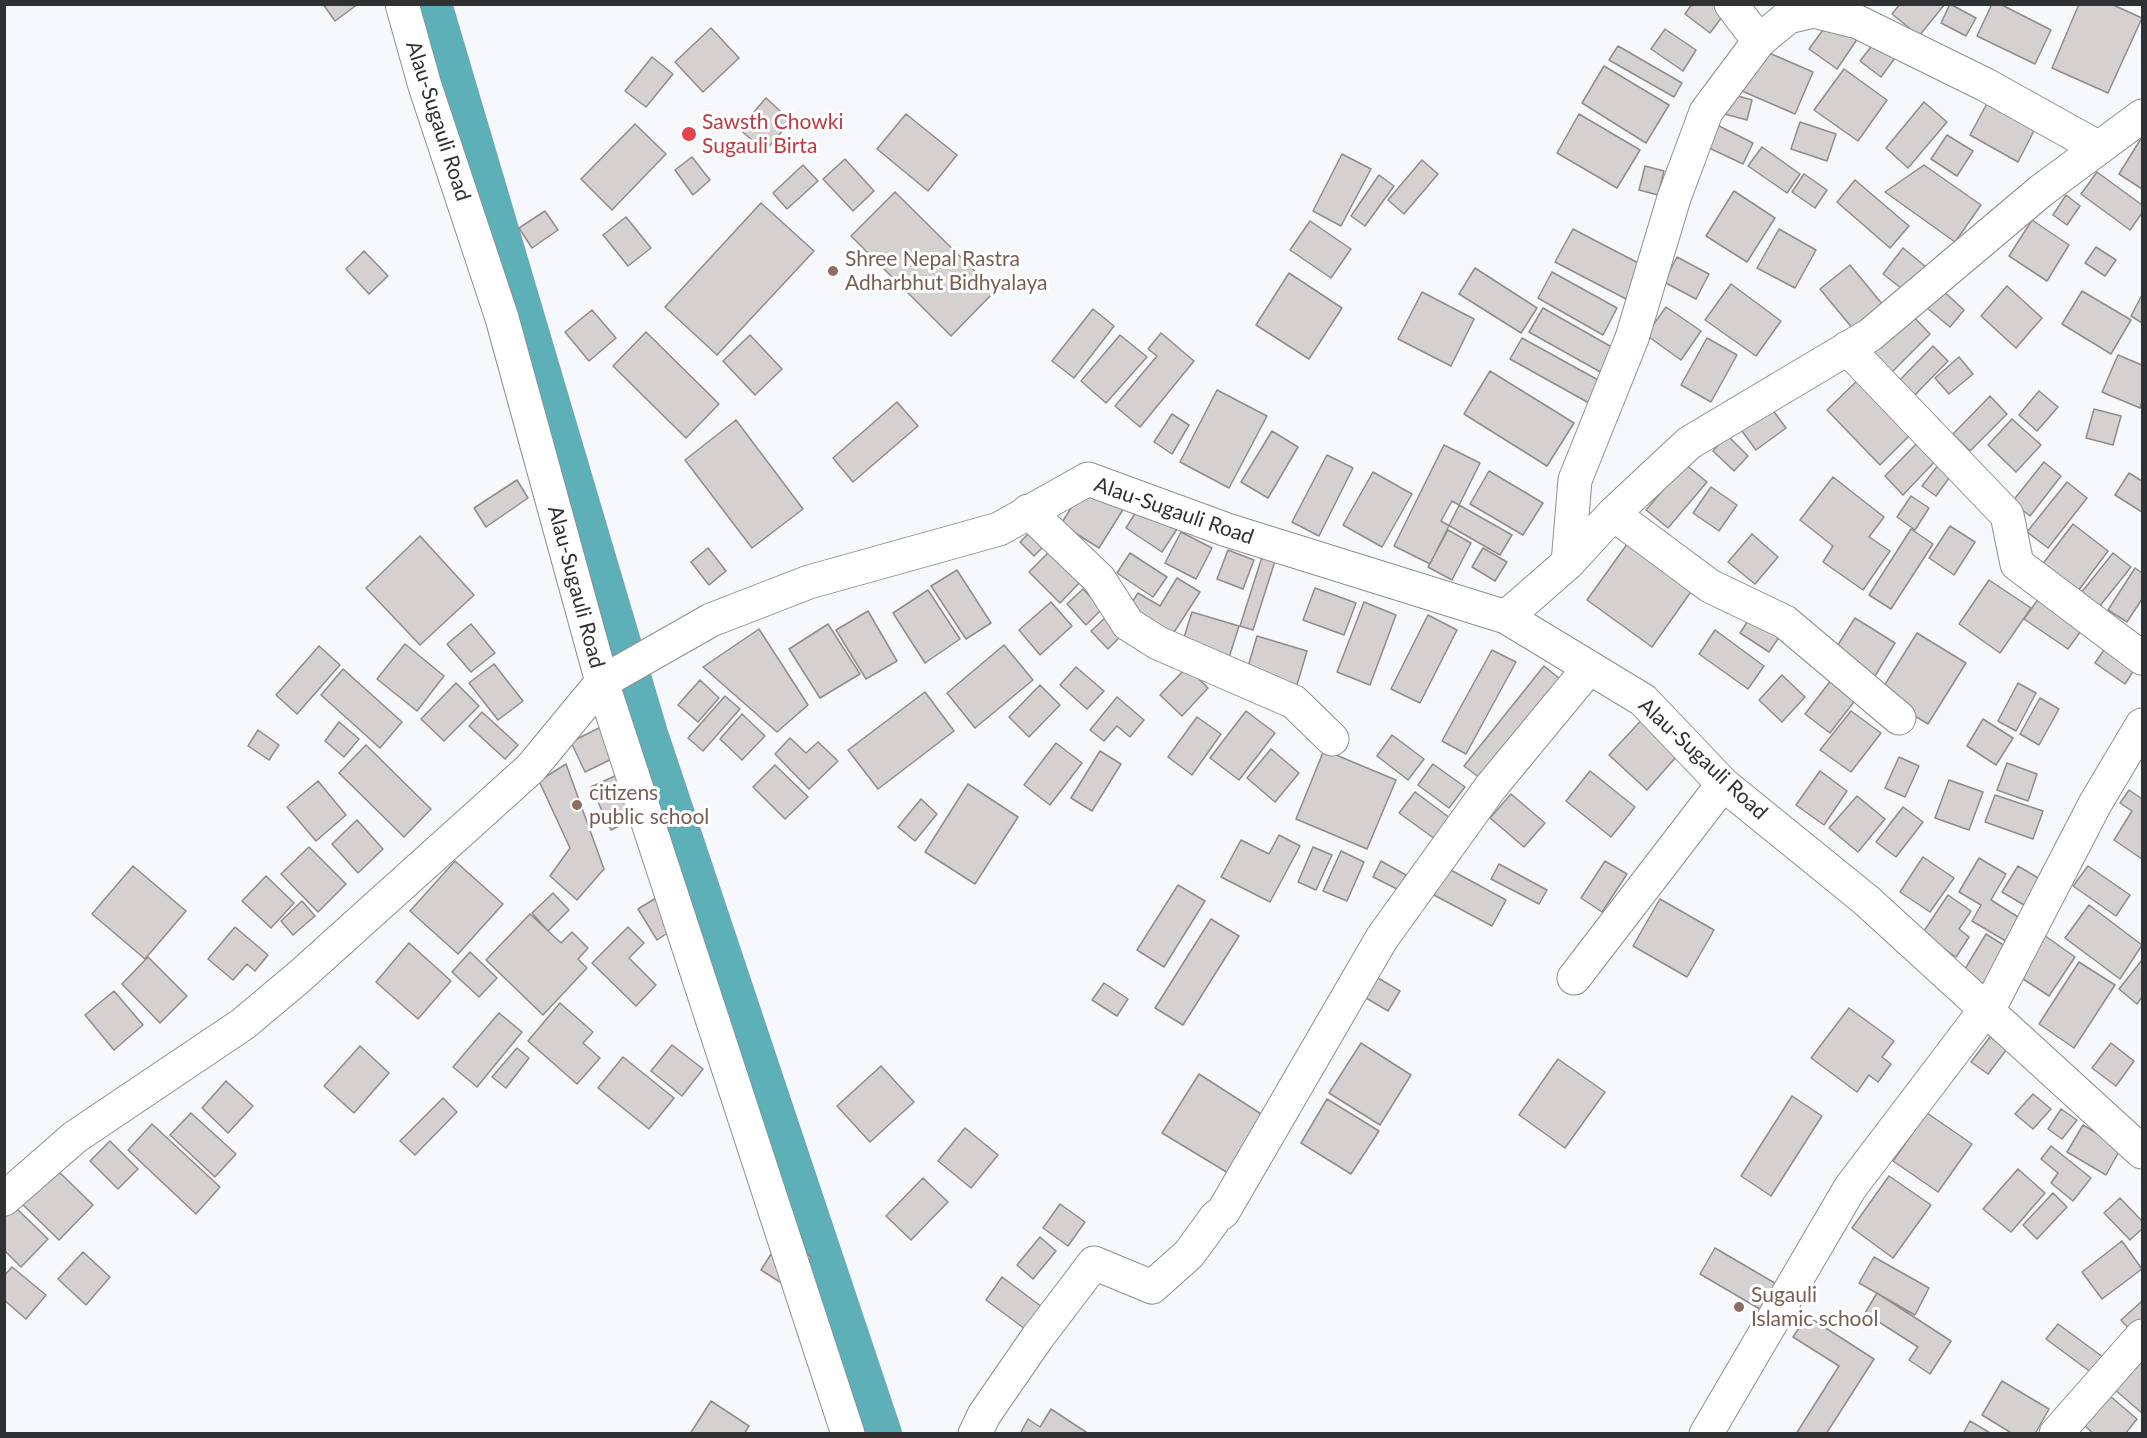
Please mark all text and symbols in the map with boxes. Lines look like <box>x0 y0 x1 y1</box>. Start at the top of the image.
street label: Alau-Sugauli Road <box>400 38 476 204</box>
place label: Sawsth Chowki Sugauli Birta <box>702 109 843 159</box>
marker: Sawsth Chowki Sugauli Birta <box>680 125 698 143</box>
place label: Shree Nepal Rastra Adharbhut Bidhyalaya <box>845 246 1047 296</box>
marker: Shree Nepal Rastra Adharbhut Bidhyalaya <box>826 264 840 278</box>
street label: Alau-Sugauli Road <box>1091 472 1257 550</box>
street label: Alau-Sugauli Road <box>542 503 610 671</box>
street label: Alau-Sugauli Road <box>1633 693 1773 825</box>
place label: citizens public school <box>589 780 709 830</box>
marker: citizens public school <box>570 798 584 812</box>
place label: Sugauli Islamic school <box>1751 1282 1878 1332</box>
marker: Sugauli Islamic school <box>1732 1300 1746 1314</box>

